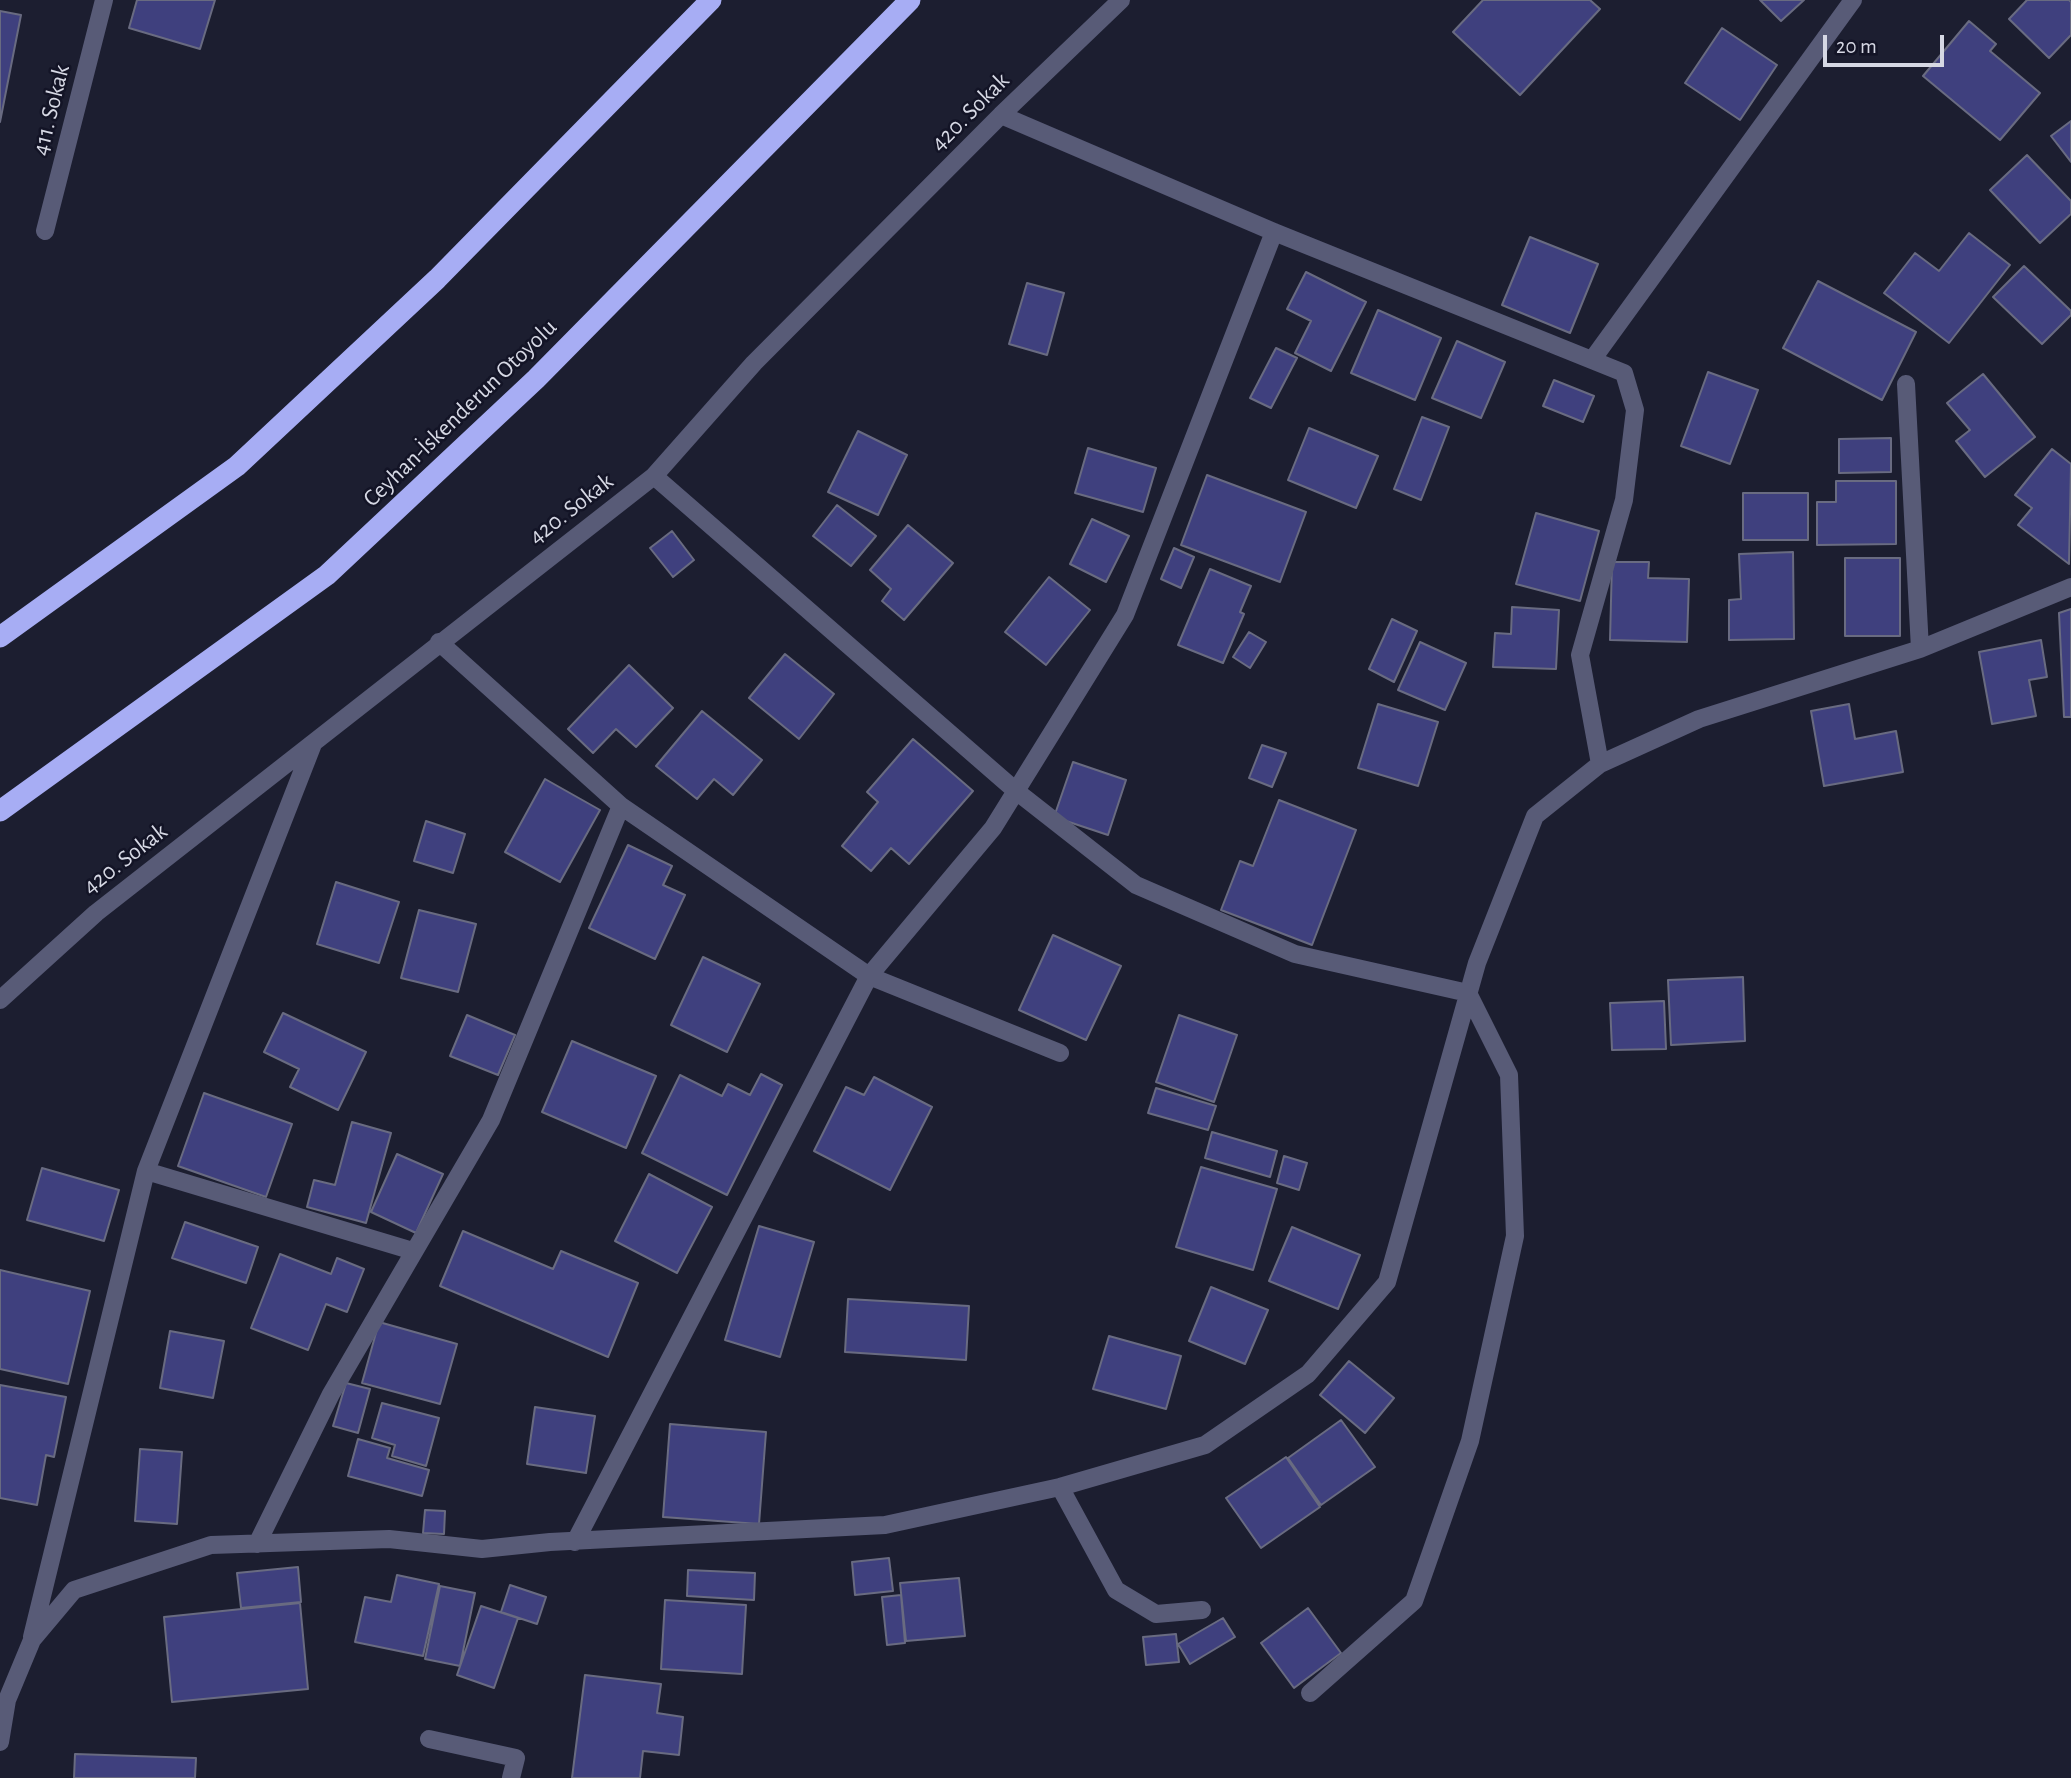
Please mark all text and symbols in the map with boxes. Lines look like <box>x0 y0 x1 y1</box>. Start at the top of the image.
scale bar <box>1826 21 1947 65</box>
text: 20 m <box>1836 36 1877 57</box>
street label: 411. Sokak <box>26 62 76 158</box>
street label: 420. Sokak <box>925 67 1015 157</box>
street label: Ceyhan-İskenderun Otoyolu <box>357 313 563 513</box>
street label: 420. Sokak <box>523 467 619 551</box>
street label: 420. Sokak <box>77 817 173 901</box>

